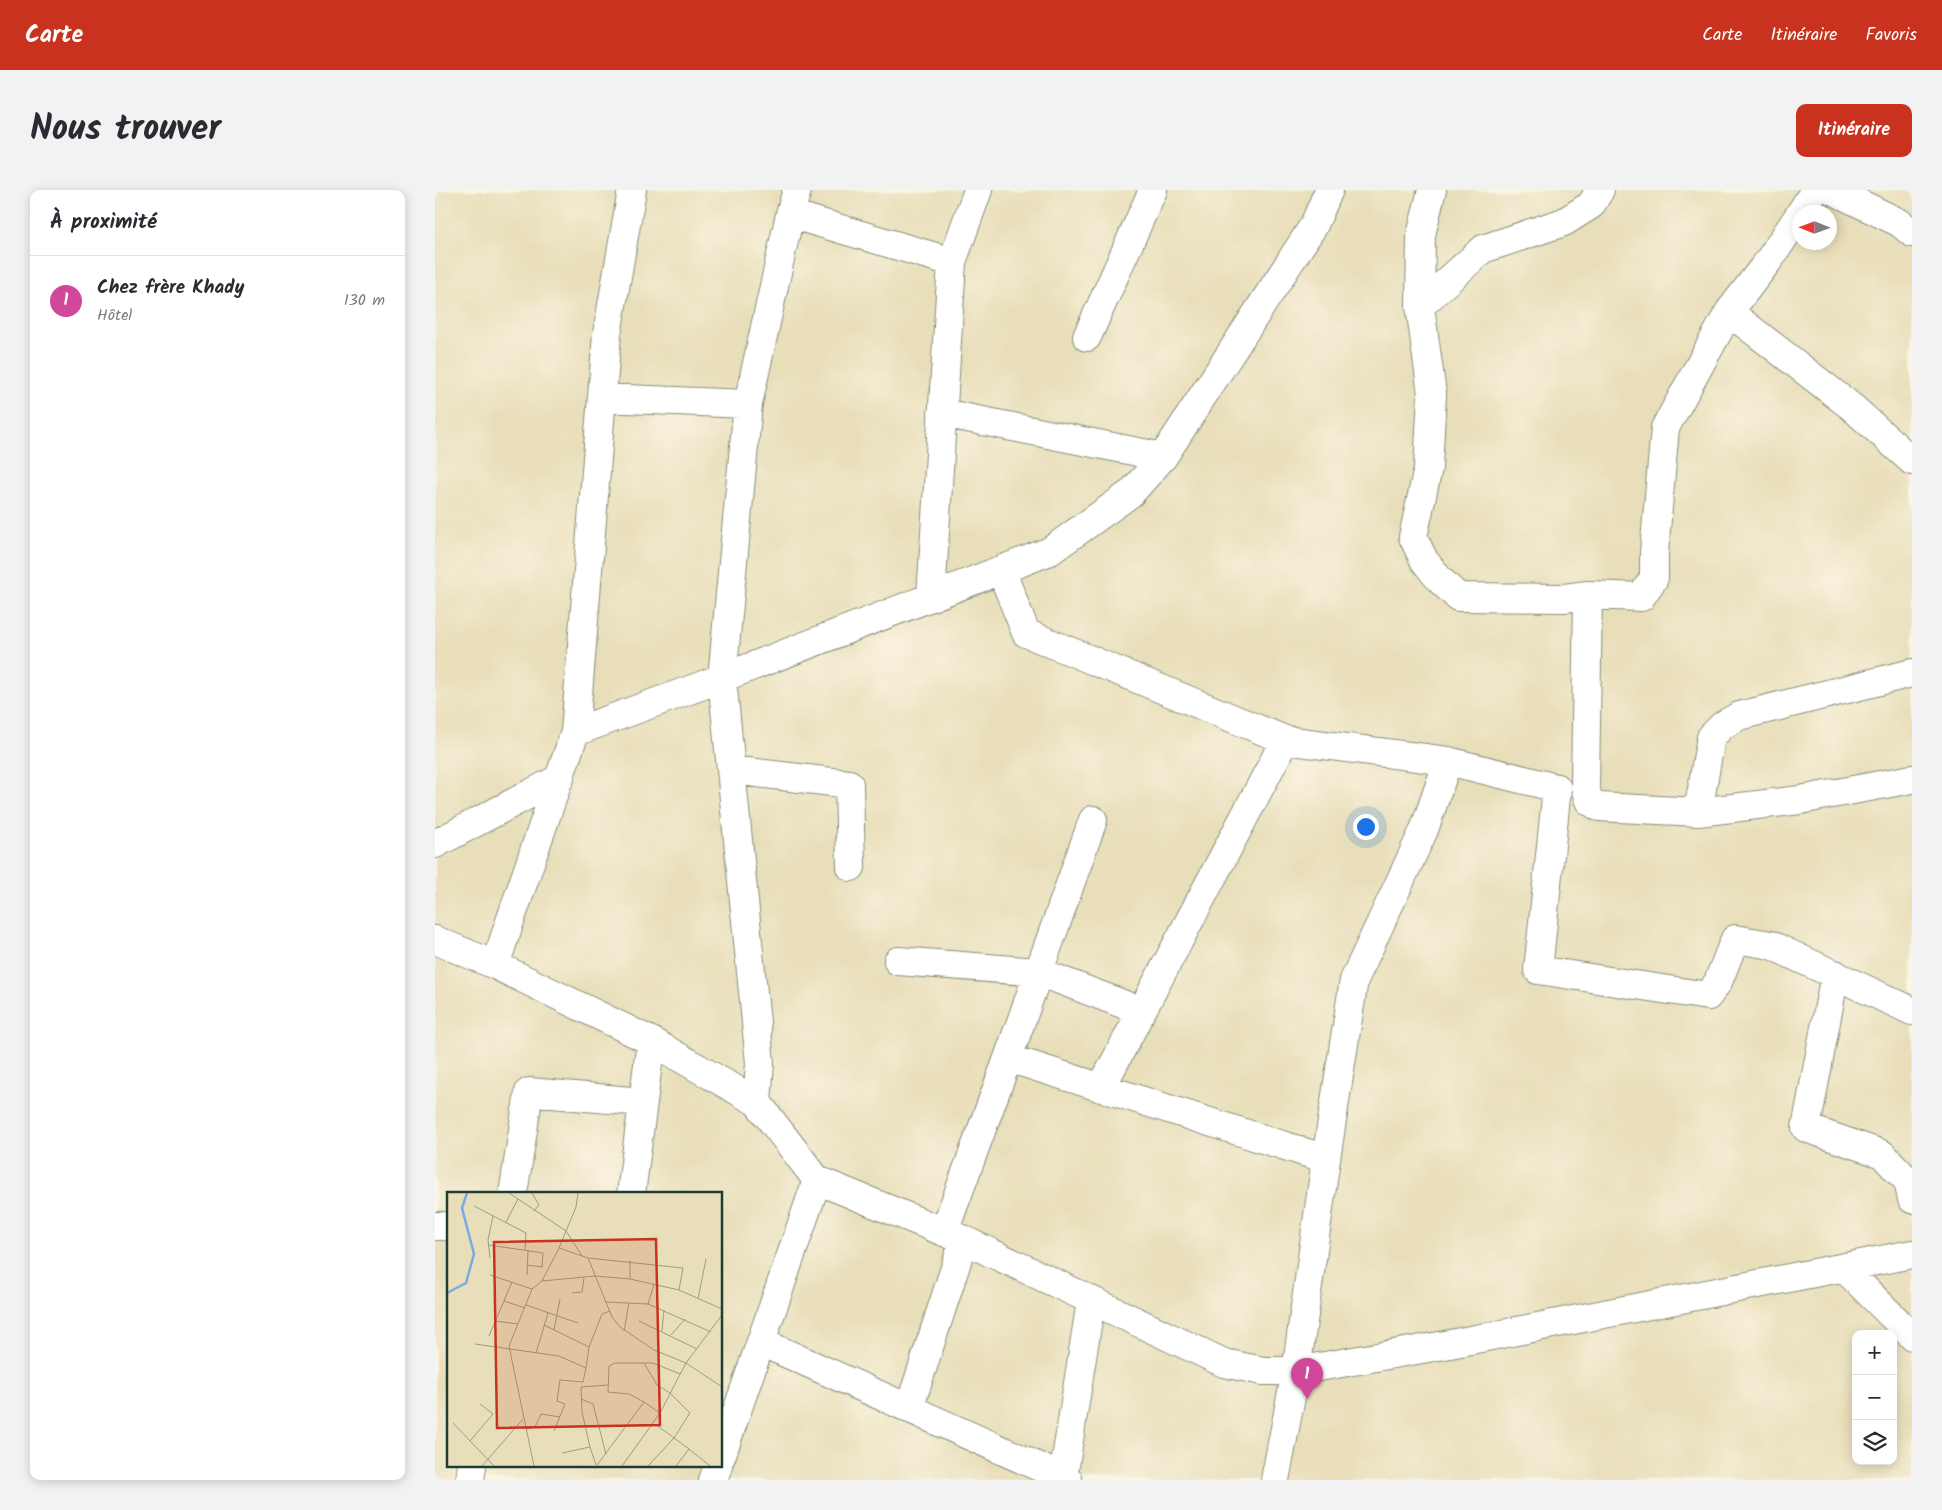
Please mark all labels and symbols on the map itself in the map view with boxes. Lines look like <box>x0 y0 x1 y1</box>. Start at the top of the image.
north arrow <box>1792 205 1837 250</box>
your location <box>1353 814 1379 840</box>
inset map <box>447 1192 723 1468</box>
pin: 1 <box>1291 1358 1323 1399</box>

